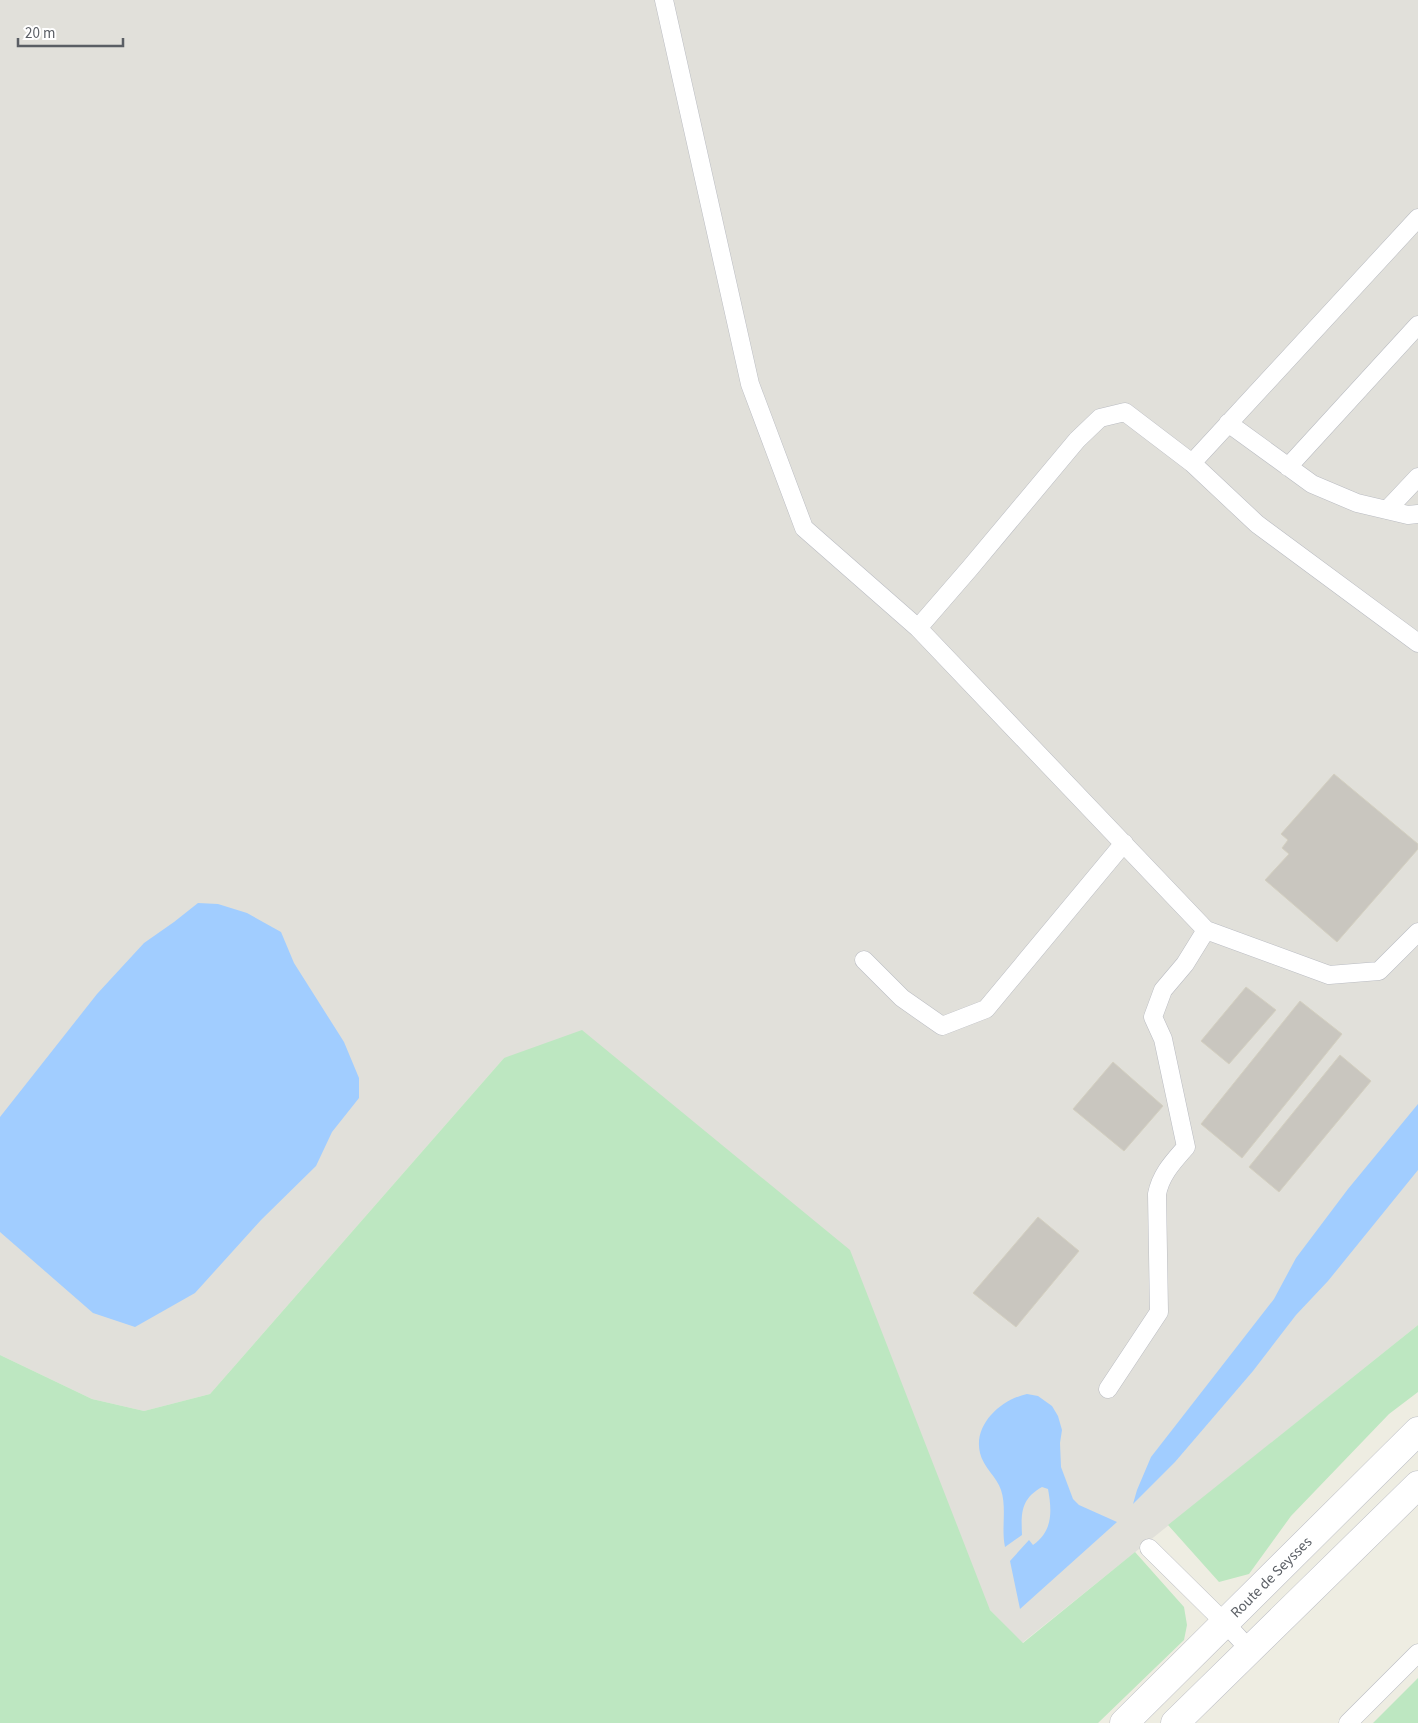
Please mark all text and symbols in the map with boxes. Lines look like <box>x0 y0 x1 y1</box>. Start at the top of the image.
scale bar <box>18 15 122 47</box>
text: 20 m <box>25 23 55 44</box>
street label: Route de Seysses <box>1226 1532 1317 1623</box>

